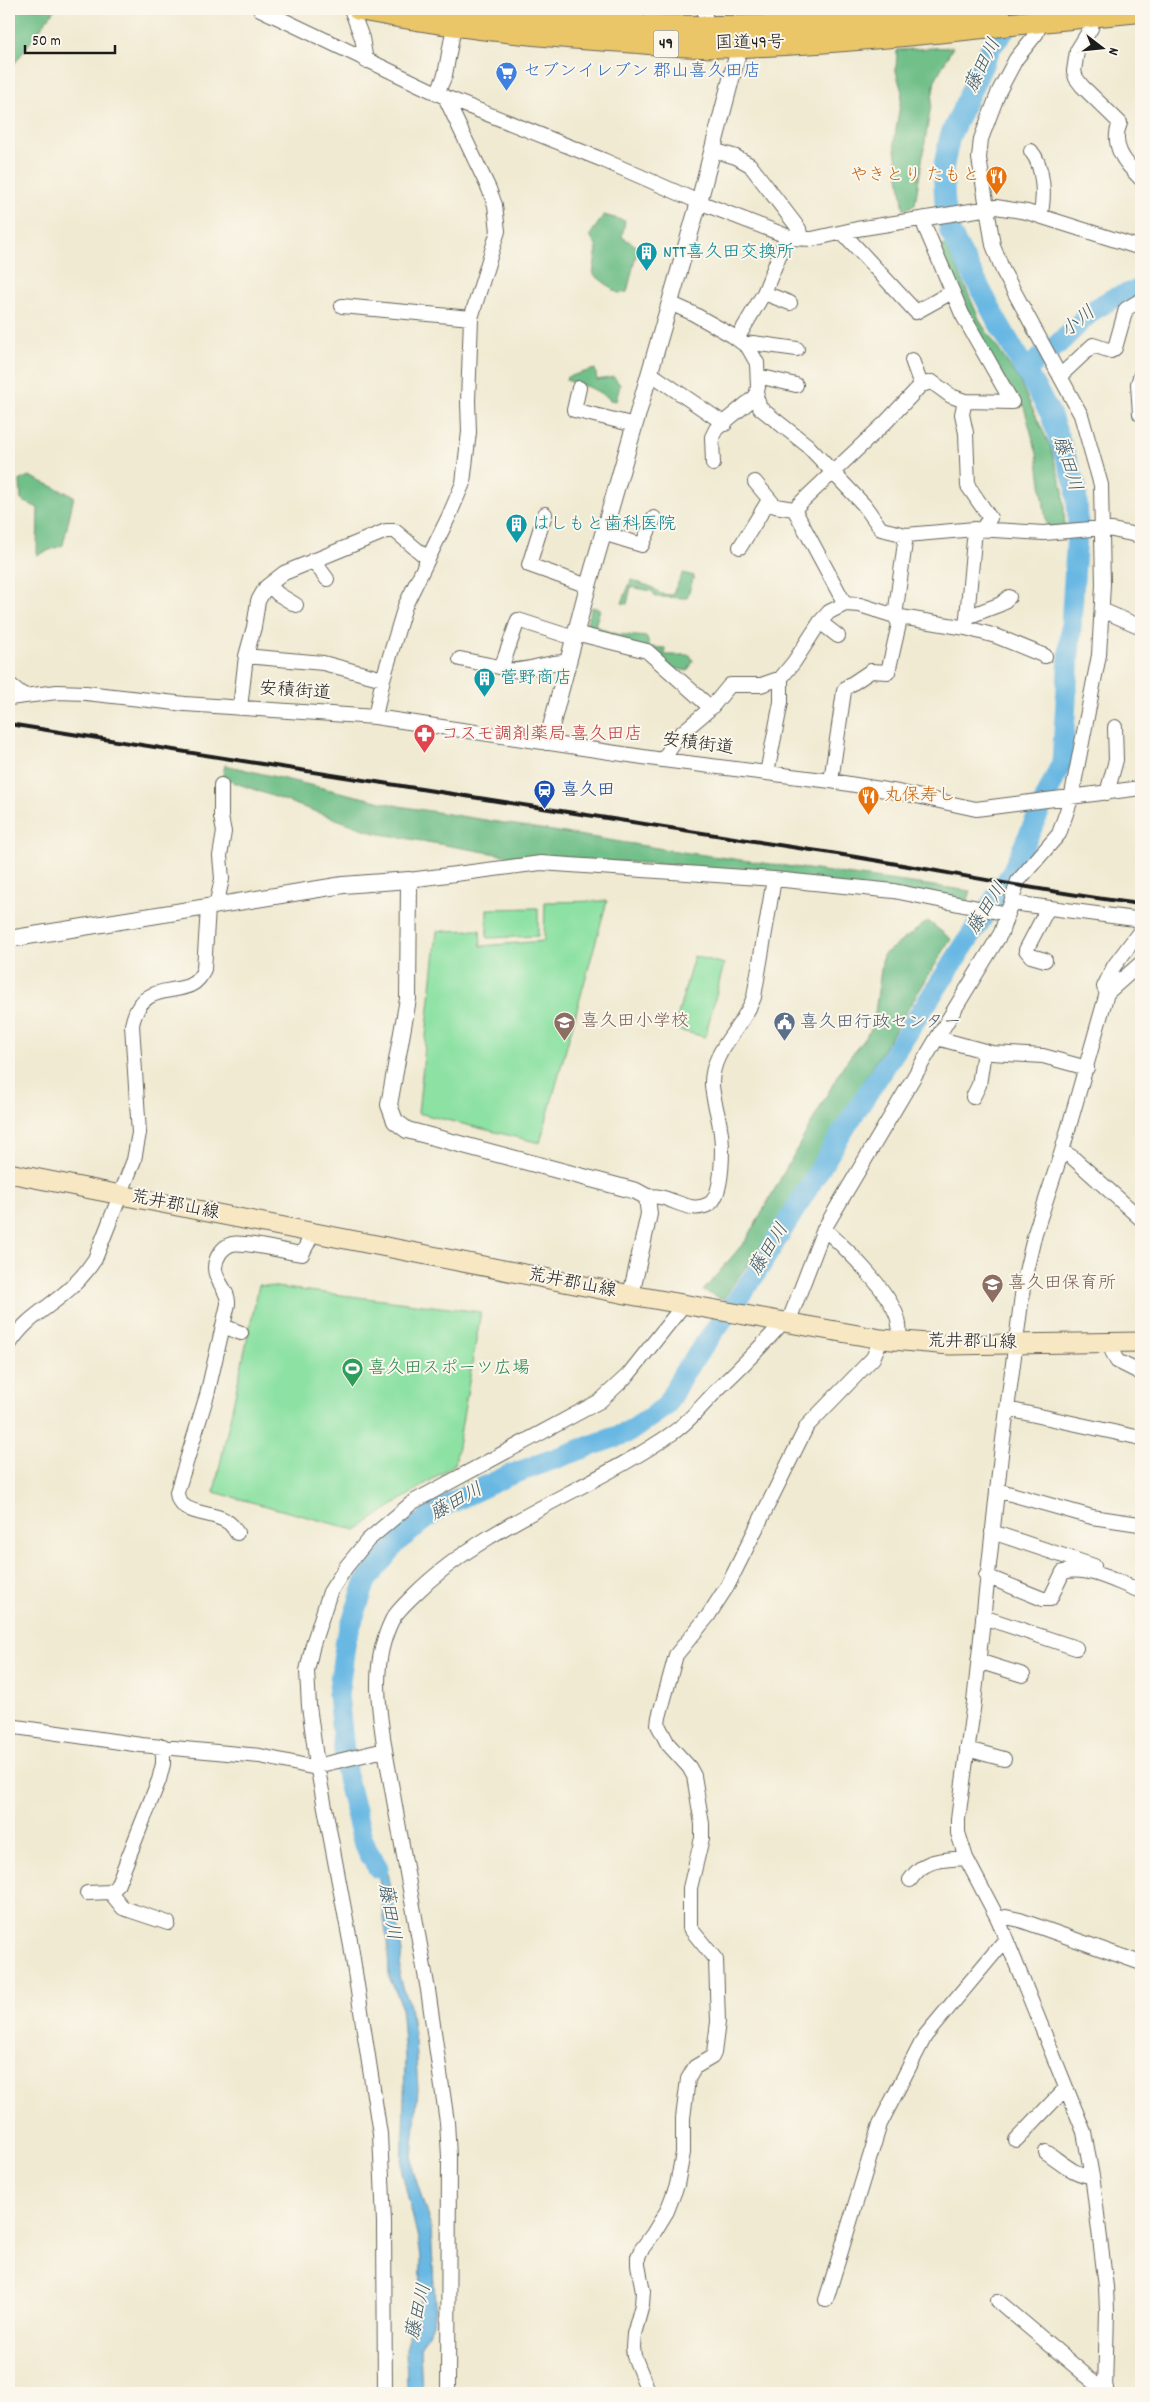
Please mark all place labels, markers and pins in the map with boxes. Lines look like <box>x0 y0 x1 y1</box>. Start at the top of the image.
supermarket icon: セブンイレブン 郡山喜久田店 <box>495 60 519 91</box>
place label: セブンイレブン 郡山喜久田店 <box>523 60 761 85</box>
place label: やきとり たもと <box>850 164 980 189</box>
restaurant icon: やきとり たもと <box>984 164 1008 195</box>
building icon: NTT喜久田交換所 <box>635 241 659 272</box>
place label: NTT喜久田交換所 <box>663 241 794 266</box>
building icon: はしもと歯科医院 <box>504 513 528 544</box>
place label: はしもと歯科医院 <box>532 513 676 538</box>
building icon: 菅野商店 <box>472 667 496 698</box>
place label: 菅野商店 <box>500 667 572 692</box>
pharmacy icon: コスモ調剤薬局 喜久田店 <box>413 723 437 754</box>
place label: コスモ調剤薬局 喜久田店 <box>441 723 642 748</box>
station icon: 喜久田 <box>533 779 557 810</box>
place label: 喜久田 <box>561 779 615 804</box>
restaurant icon: 丸保寿し <box>856 784 880 815</box>
place label: 丸保寿し <box>884 784 956 809</box>
school or university icon: 喜久田小学校 <box>553 1010 577 1041</box>
place label: 喜久田小学校 <box>581 1010 689 1035</box>
public building icon: 喜久田行政センター <box>772 1011 796 1042</box>
place label: 喜久田行政センター <box>800 1011 961 1036</box>
school or university icon: 喜久田保育所 <box>980 1272 1004 1303</box>
place label: 喜久田保育所 <box>1008 1272 1116 1297</box>
sports icon: 喜久田スポーツ広場 <box>340 1357 364 1388</box>
place label: 喜久田スポーツ広場 <box>368 1357 530 1382</box>

